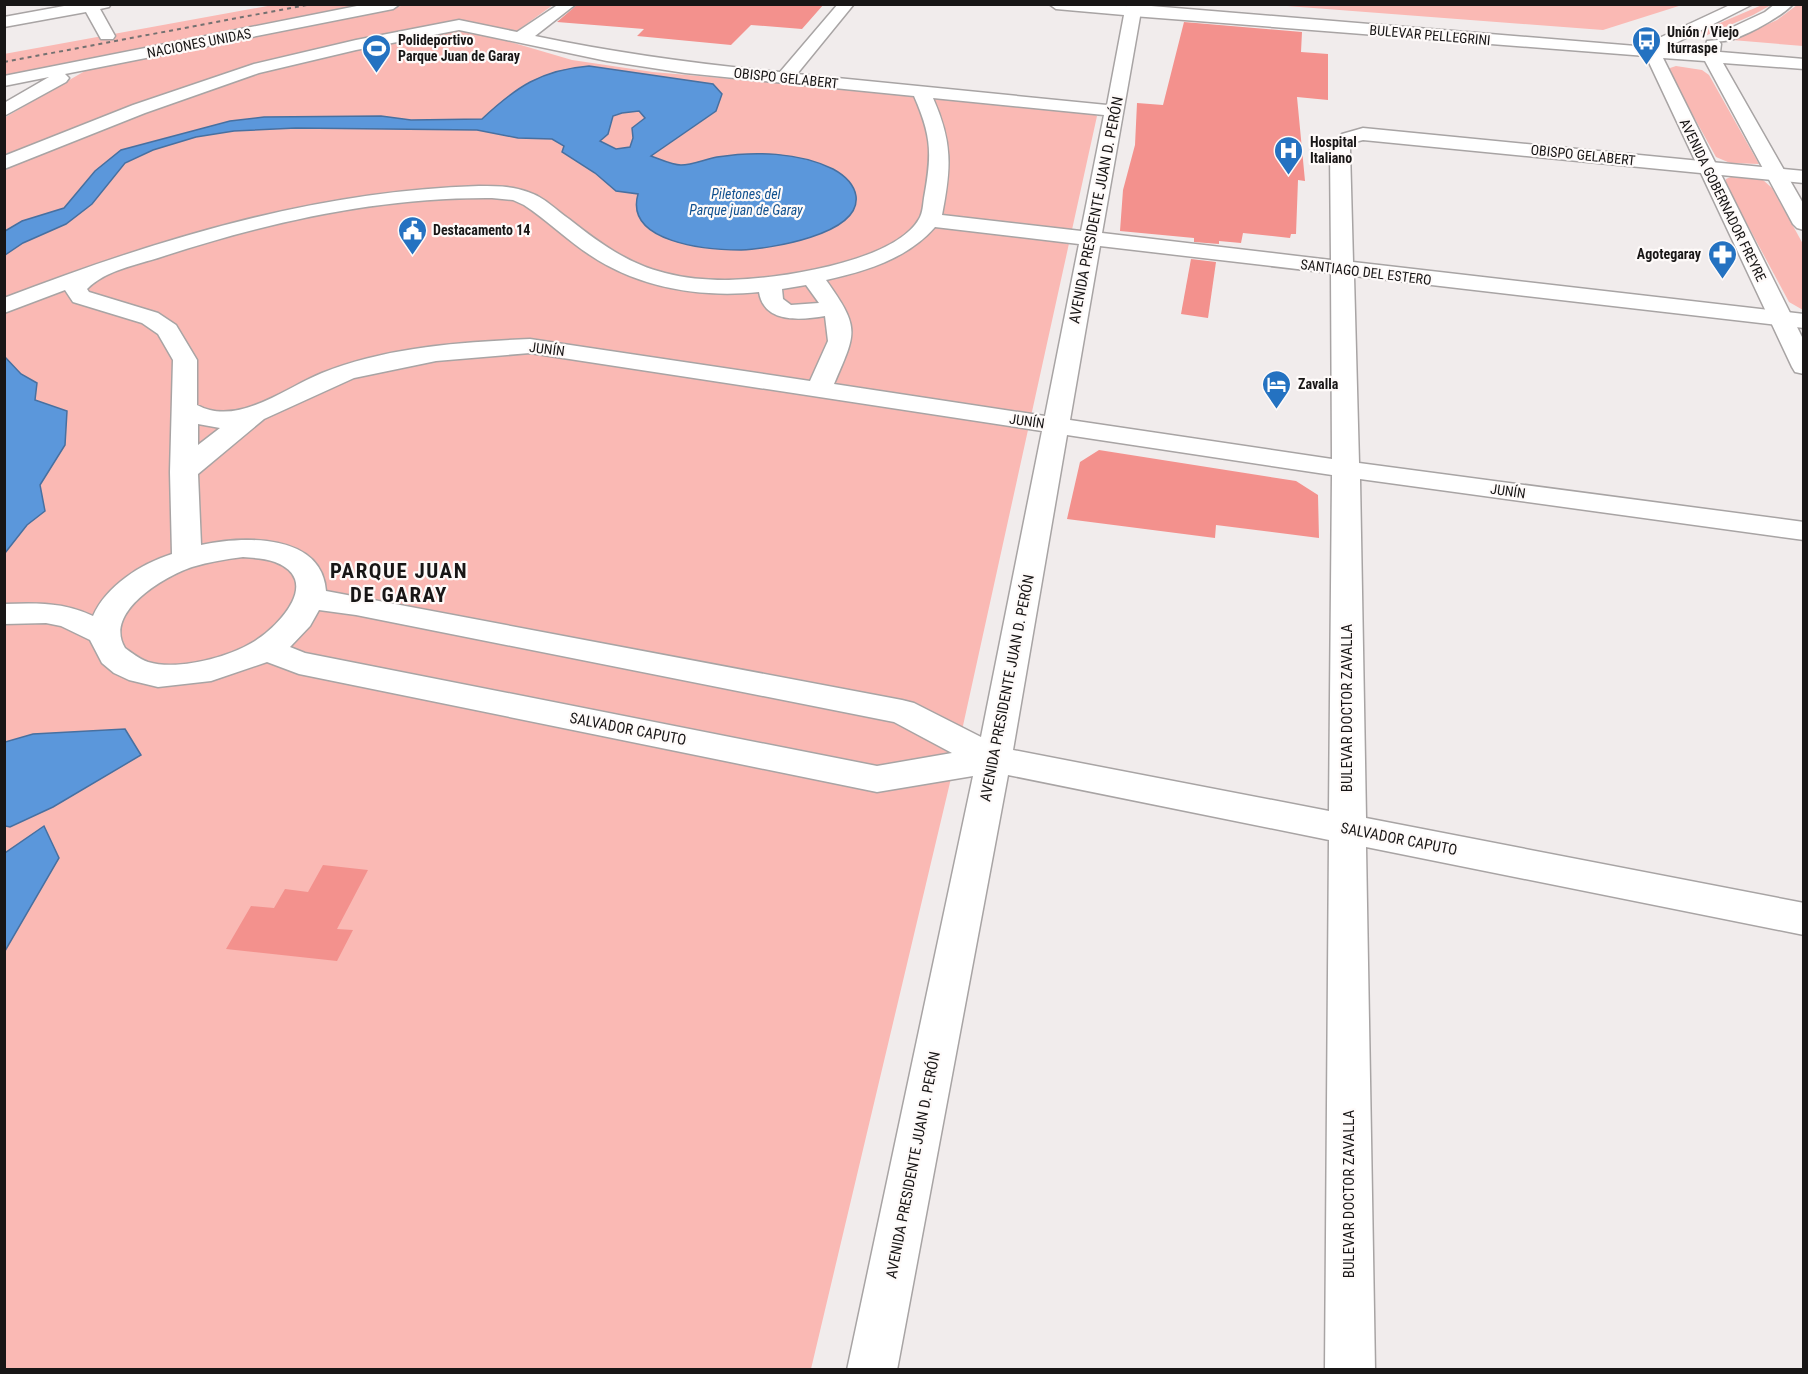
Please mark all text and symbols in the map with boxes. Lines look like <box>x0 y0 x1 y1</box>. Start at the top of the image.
street label: BULEVAR PELLEGRINI <box>1369 22 1491 48</box>
bus stop icon: Unión / Viejo Iturraspe <box>1630 24 1662 66</box>
place label: Unión / Viejo Iturraspe <box>1667 24 1739 56</box>
street label: NACIONES UNIDAS <box>145 25 253 61</box>
sports icon: Polideportivo Parque Juan de Garay <box>361 32 393 74</box>
place label: Polideportivo Parque Juan de Garay <box>398 32 521 64</box>
street label: OBISPO GELABERT <box>733 65 839 91</box>
street label: AVENIDA PRESIDENTE JUAN D. PERÓN <box>1065 95 1127 325</box>
street label: AVENIDA GOBERNADOR FREYRE <box>1677 116 1769 284</box>
hospital icon: Hospital Italiano <box>1273 134 1305 176</box>
place label: Hospital Italiano <box>1310 134 1357 166</box>
street label: OBISPO GELABERT <box>1530 142 1636 168</box>
water label: Piletones del Parque juan de Garay <box>689 186 803 218</box>
public building icon: Destacamento 14 <box>396 214 428 256</box>
place label: Destacamento 14 <box>433 222 530 238</box>
pharmacy icon: Agotegaray <box>1706 238 1738 280</box>
place label: Agotegaray <box>1637 246 1702 262</box>
street label: SANTIAGO DEL ESTERO <box>1300 256 1432 288</box>
street label: JUNÍN <box>528 338 566 359</box>
hotel icon: Zavalla <box>1261 368 1293 410</box>
place label: Zavalla <box>1298 376 1339 392</box>
street label: JUNÍN <box>1008 410 1046 431</box>
street label: JUNÍN <box>1489 480 1527 501</box>
district label: PARQUE JUAN DE GARAY <box>330 559 468 607</box>
street label: AVENIDA PRESIDENTE JUAN D. PERÓN <box>976 573 1038 803</box>
street label: BULEVAR DOCTOR ZAVALLA <box>1338 623 1356 792</box>
street label: SALVADOR CAPUTO <box>568 709 688 749</box>
street label: SALVADOR CAPUTO <box>1339 819 1459 859</box>
street label: AVENIDA PRESIDENTE JUAN D. PERÓN <box>882 1050 944 1280</box>
street label: BULEVAR DOCTOR ZAVALLA <box>1340 1109 1358 1278</box>

